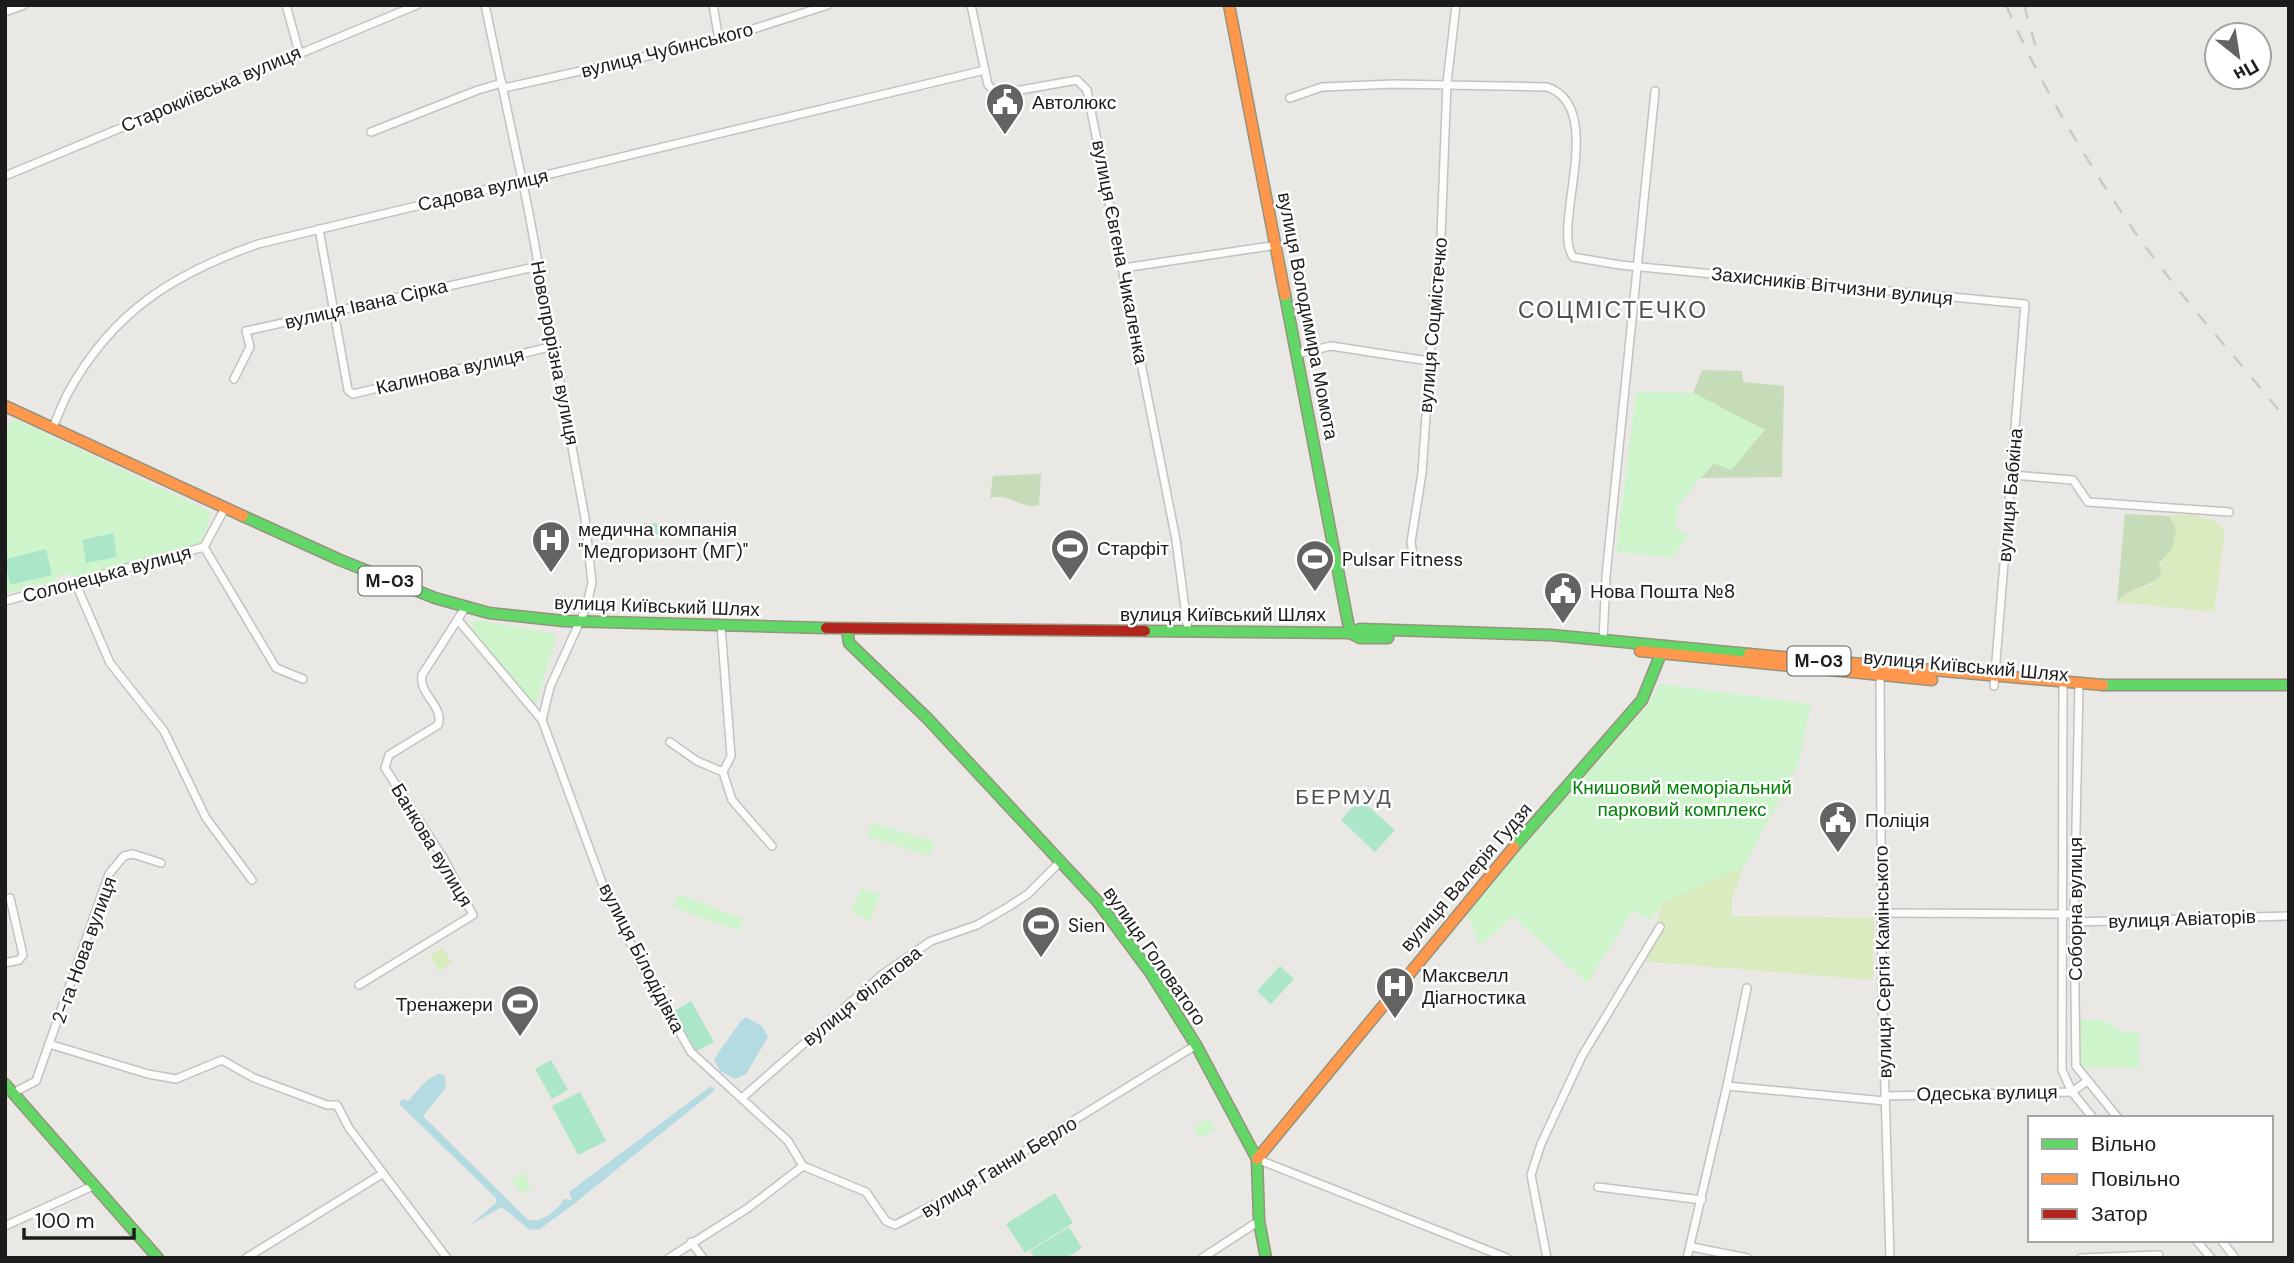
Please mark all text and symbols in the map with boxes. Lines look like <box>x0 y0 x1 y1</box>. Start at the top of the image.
street label: вулиця Чубинського <box>578 17 756 83</box>
north arrow <box>2203 21 2273 91</box>
street label: Старокиївська вулиця <box>117 40 305 138</box>
text: Пн <box>2229 53 2263 87</box>
public building icon: Автолюкс <box>984 81 1026 136</box>
place label: Автолюкс <box>1032 90 1116 115</box>
street label: вулиця Євгена Чикаленка <box>1086 138 1154 367</box>
street label: Садова вулиця <box>415 163 551 217</box>
street label: вулиця Володимира Момота <box>1272 190 1344 442</box>
street label: вулиця Соцмістечко <box>1413 236 1453 414</box>
street label: Новопрорізна вулиця <box>525 259 585 447</box>
street label: Захисників Вітчизни вулиця <box>1710 261 1954 311</box>
street label: вулиця Івана Сірка <box>282 273 450 335</box>
district label: СОЦМІСТЕЧКО <box>1518 295 1708 325</box>
street label: Калинова вулиця <box>373 342 527 400</box>
street label: вулиця Бабкіна <box>1992 427 2028 563</box>
place label: медична компанія "Медгоризонт (МГ)" <box>578 517 748 564</box>
hospital icon: медична компанія "Медгоризонт (МГ)" <box>530 519 572 574</box>
sports icon: Старфіт <box>1049 527 1091 582</box>
place label: Старфіт <box>1097 536 1169 561</box>
sports icon: Pulsar Fitness <box>1294 538 1336 593</box>
street label: Солонецька вулиця <box>20 539 194 609</box>
place label: Pulsar Fitness <box>1342 547 1463 572</box>
road number: М-03 <box>358 566 422 596</box>
public building icon: Нова Пошта №8 <box>1542 570 1584 625</box>
place label: Нова Пошта №8 <box>1590 579 1735 604</box>
street label: вулиця Київський Шлях <box>554 590 761 622</box>
street label: вулиця Київський Шлях <box>1120 602 1326 627</box>
street label: вулиця Київський Шлях <box>1862 645 2070 687</box>
road number: М-03 <box>1787 646 1850 676</box>
park label: Книшовий меморіальний парковий комплекс <box>1572 775 1792 822</box>
street label: Банкова вулиця <box>385 779 479 911</box>
district label: БЕРМУД <box>1295 783 1393 811</box>
street label: вулиця Валерія Гудзя <box>1394 797 1538 957</box>
public building icon: Поліція <box>1817 799 1859 854</box>
place label: Поліція <box>1865 808 1930 833</box>
street label: Соборна вулиця <box>2063 837 2088 981</box>
street label: вулиця Сергія Камінського <box>1868 845 1898 1079</box>
street label: 2-га Нова вулиця <box>46 873 122 1027</box>
street label: вулиця Білодідівка <box>593 879 691 1037</box>
street label: вулиця Головатого <box>1098 882 1212 1030</box>
sports icon: Sien <box>1020 904 1062 959</box>
street label: вулиця Авіаторів <box>2108 904 2256 934</box>
place label: Sien <box>1068 913 1105 938</box>
street label: вулиця Філатова <box>797 940 927 1052</box>
place label: Максвелл Діагностика <box>1422 963 1526 1010</box>
hospital icon: Максвелл Діагностика <box>1374 965 1416 1020</box>
sports icon: Тренажери <box>499 983 541 1038</box>
place label: Тренажери <box>396 992 493 1017</box>
street label: Одеська вулиця <box>1916 1079 2058 1107</box>
street label: вулиця Ганни Берло <box>916 1110 1082 1224</box>
legend <box>2028 1116 2273 1242</box>
text: Вільно <box>2091 1130 2156 1158</box>
text: Повільно <box>2091 1165 2180 1193</box>
scale bar <box>24 1196 135 1240</box>
text: Затор <box>2091 1200 2148 1228</box>
text: 100 m <box>35 1207 95 1235</box>

